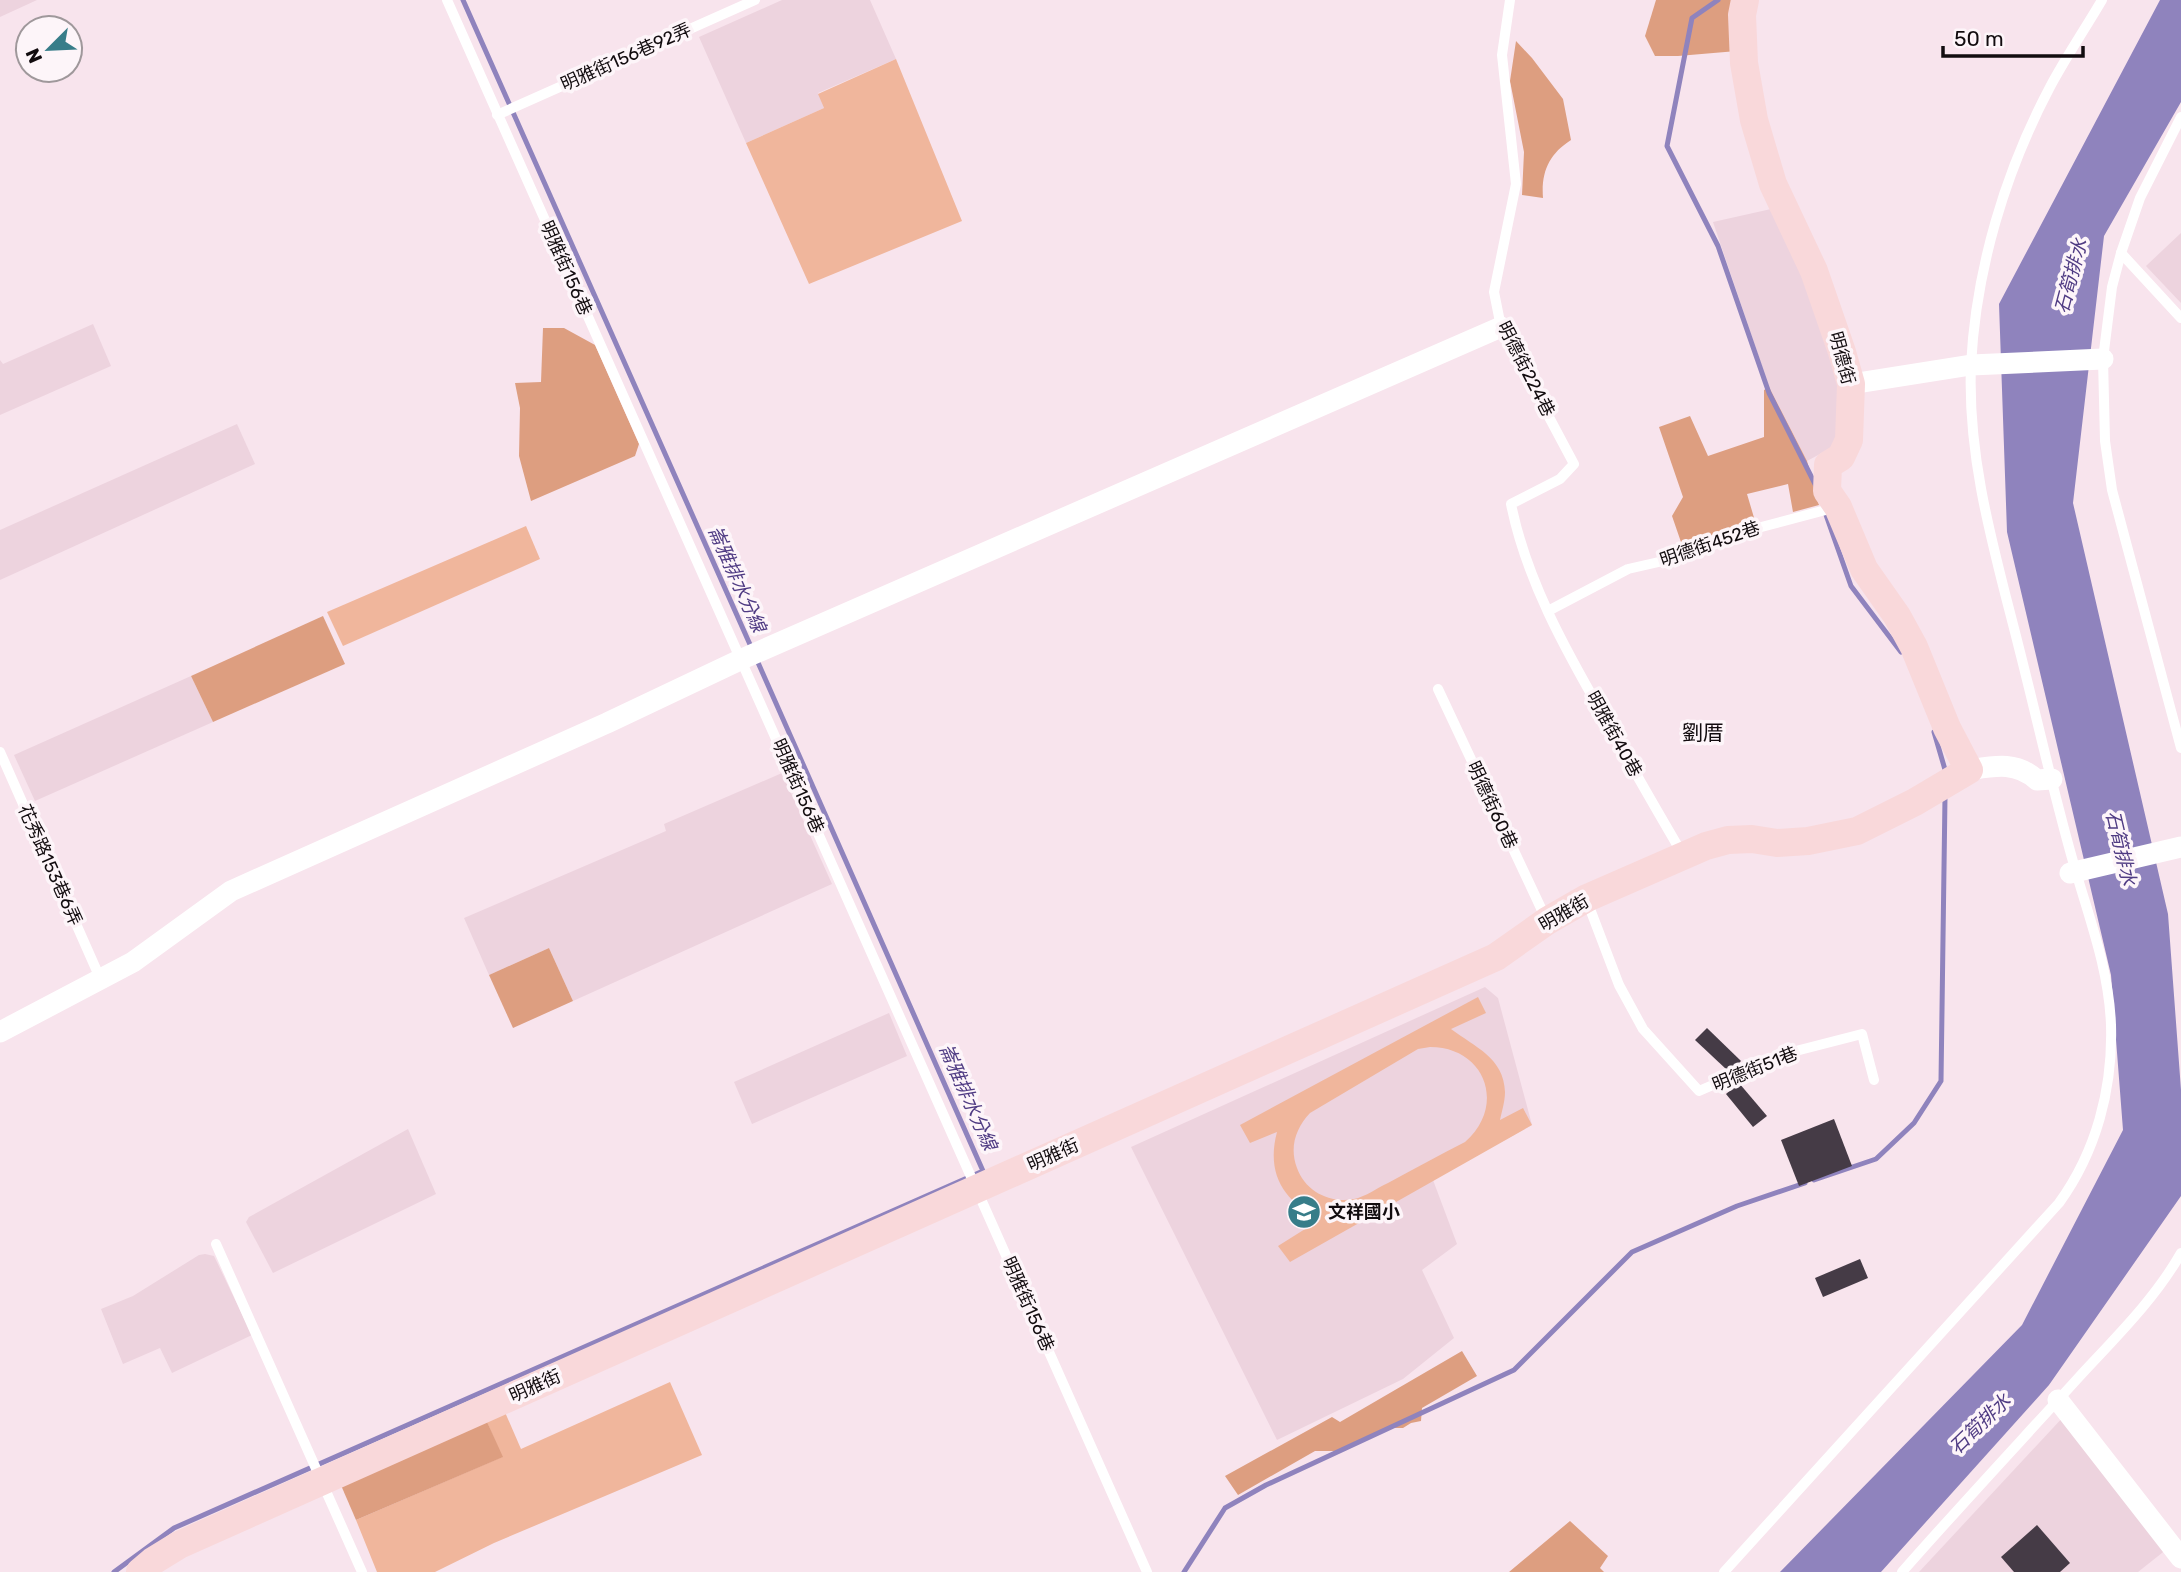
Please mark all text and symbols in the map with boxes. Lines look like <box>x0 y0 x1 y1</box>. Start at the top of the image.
north arrow <box>14 14 84 84</box>
scale bar <box>1943 14 2083 58</box>
street label: 明雅街156巷92弄 <box>557 18 695 96</box>
text: 50 m <box>1954 26 2004 51</box>
text: N <box>21 45 47 67</box>
street label: 明雅街156巷 <box>535 217 597 319</box>
water label: 石筍排水 <box>2050 235 2092 316</box>
street label: 明德街224巷 <box>1493 318 1559 420</box>
street label: 明德街 <box>1824 329 1860 387</box>
street label: 明德街452巷 <box>1657 517 1763 571</box>
water label: 崙雅排水分線 <box>703 522 772 638</box>
street label: 明雅街40巷 <box>1581 687 1647 781</box>
district label: 劉厝 <box>1682 720 1724 745</box>
street label: 明雅街156巷 <box>767 735 829 837</box>
street label: 明德街60巷 <box>1462 758 1522 852</box>
street label: 花秀路153巷6弄 <box>13 801 87 929</box>
water label: 石筍排水 <box>2101 808 2141 889</box>
street label: 明雅街 <box>1535 890 1593 936</box>
water label: 崙雅排水分線 <box>934 1040 1003 1156</box>
street label: 明德街51巷 <box>1709 1042 1801 1096</box>
street label: 明雅街 <box>1024 1134 1082 1176</box>
school or university icon: 文祥國小 <box>1285 1193 1323 1231</box>
place label: 文祥國小 <box>1328 1201 1400 1223</box>
street label: 明雅街156巷 <box>997 1253 1059 1355</box>
street label: 明雅街 <box>506 1365 564 1407</box>
water label: 石筍排水 <box>1945 1389 2016 1459</box>

